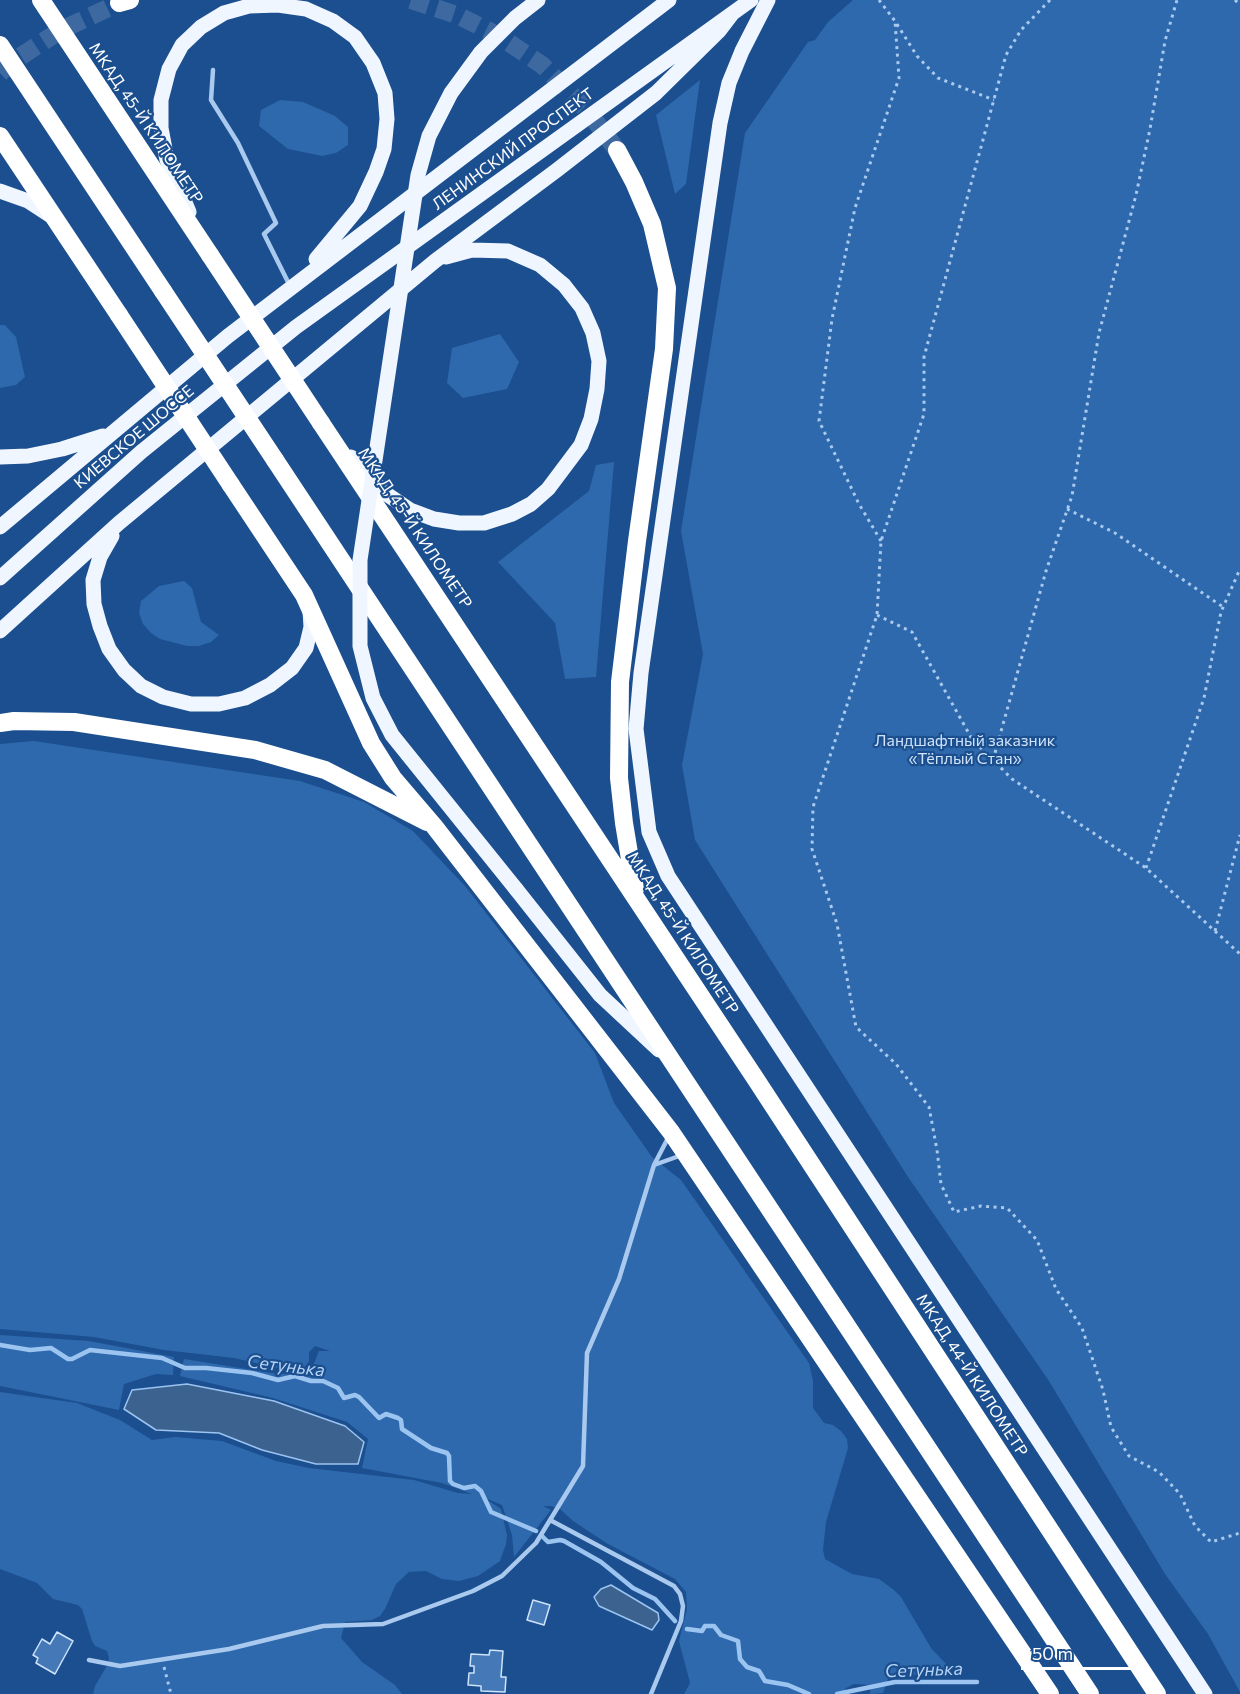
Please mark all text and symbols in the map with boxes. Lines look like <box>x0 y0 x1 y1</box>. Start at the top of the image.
street label: МКАД, 45-Й КИЛОМЕТР <box>85 39 207 207</box>
street label: ЛЕНИНСКИЙ ПРОСПЕКТ <box>429 84 597 214</box>
street label: КИЕВСКОЕ ШОССЕ <box>70 381 198 493</box>
street label: МКАД, 45-Й КИЛОМЕТР <box>354 444 476 612</box>
park label: Ландшафтный заказник «Тёплый Стан» <box>875 731 1055 769</box>
street label: МКАД, 45-Й КИЛОМЕТР <box>623 848 743 1018</box>
street label: МКАД, 44-Й КИЛОМЕТР <box>912 1290 1032 1460</box>
water label: Сетунька <box>246 1351 326 1381</box>
scale bar <box>1024 1631 1136 1669</box>
text: 50 m <box>1032 1642 1073 1664</box>
water label: Сетунька <box>885 1658 963 1682</box>

